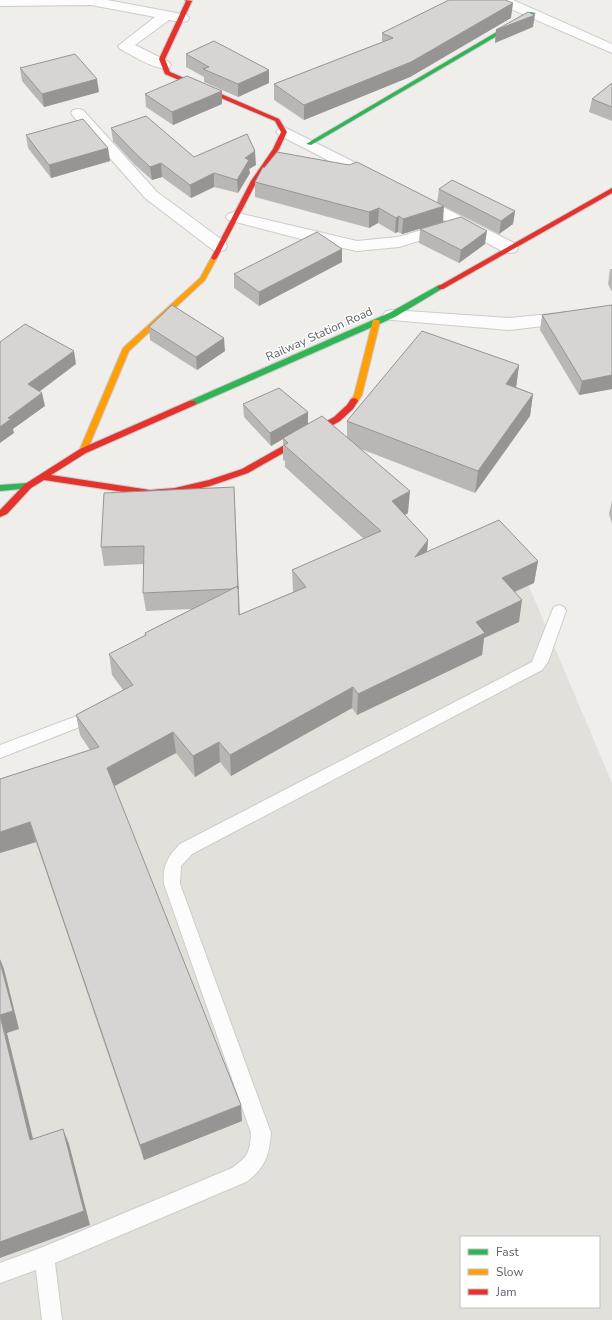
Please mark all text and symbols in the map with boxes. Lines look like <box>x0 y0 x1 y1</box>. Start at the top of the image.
street label: Railway Station Road <box>263 303 375 365</box>
legend <box>460 1236 600 1308</box>
text: Fast <box>496 1244 519 1260</box>
text: Slow <box>496 1264 524 1280</box>
text: Jam <box>495 1284 517 1300</box>

